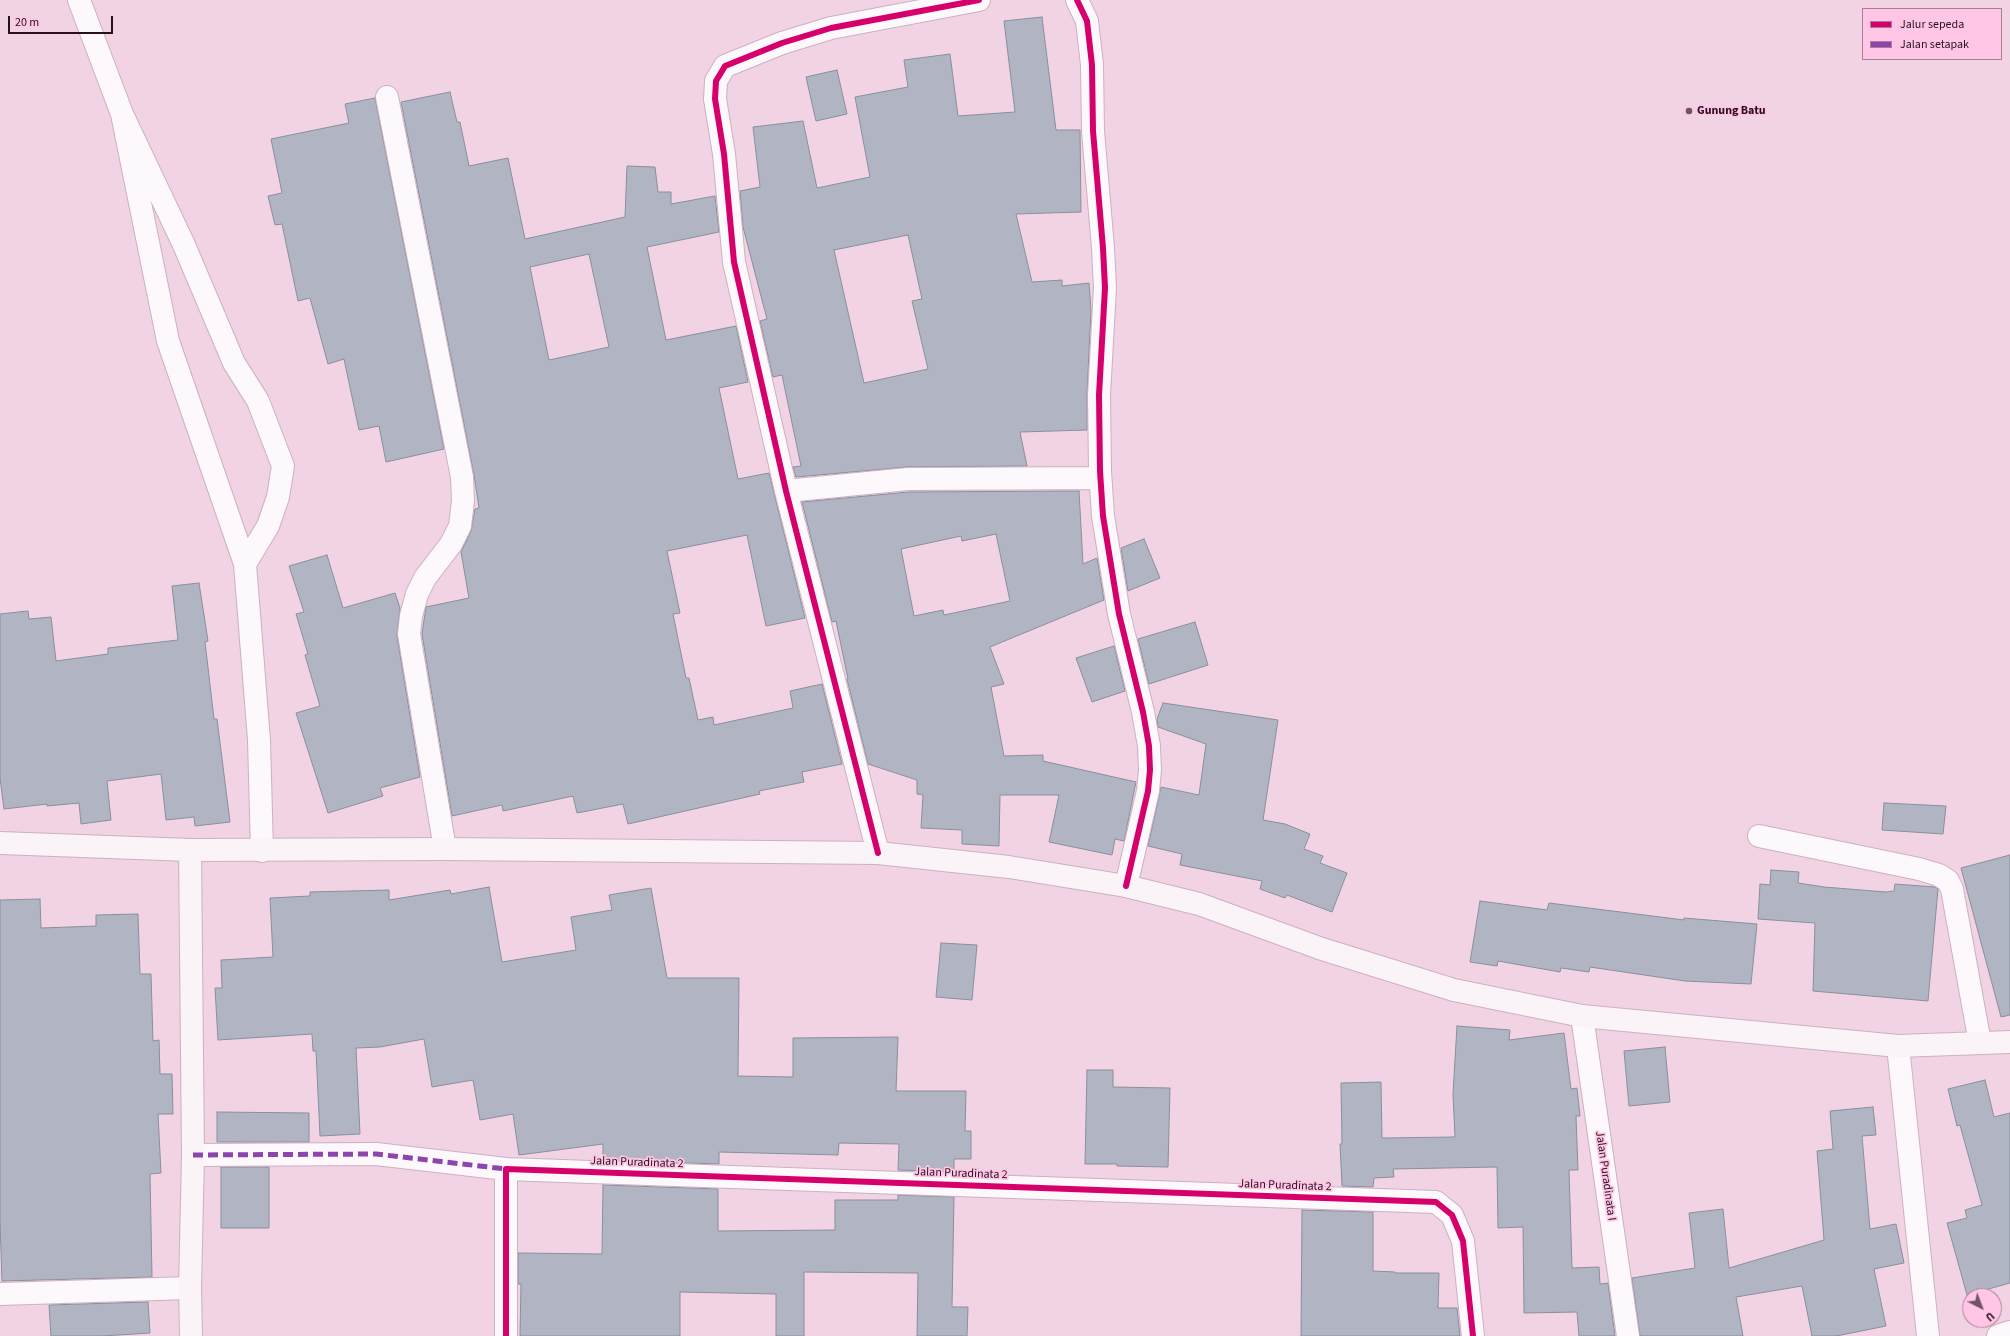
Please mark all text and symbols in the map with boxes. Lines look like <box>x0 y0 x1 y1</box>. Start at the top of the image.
scale bar <box>10 8 115 34</box>
legend <box>1862 8 2002 60</box>
text: 20 m <box>15 14 39 31</box>
text: Jalur sepeda <box>1900 16 1964 33</box>
text: Jalan setapak <box>1900 36 1969 53</box>
place label: Gunung Batu <box>1697 104 1766 118</box>
marker: Gunung Batu <box>1684 106 1694 116</box>
street label: Jalan Puradinata I <box>1592 1130 1618 1222</box>
street label: Jalan Puradinata 2 <box>590 1154 684 1172</box>
street label: Jalan Puradinata 2 <box>914 1165 1008 1183</box>
street label: Jalan Puradinata 2 <box>1238 1177 1332 1195</box>
north arrow <box>1962 1288 2002 1328</box>
text: U <box>1982 1309 1997 1325</box>

